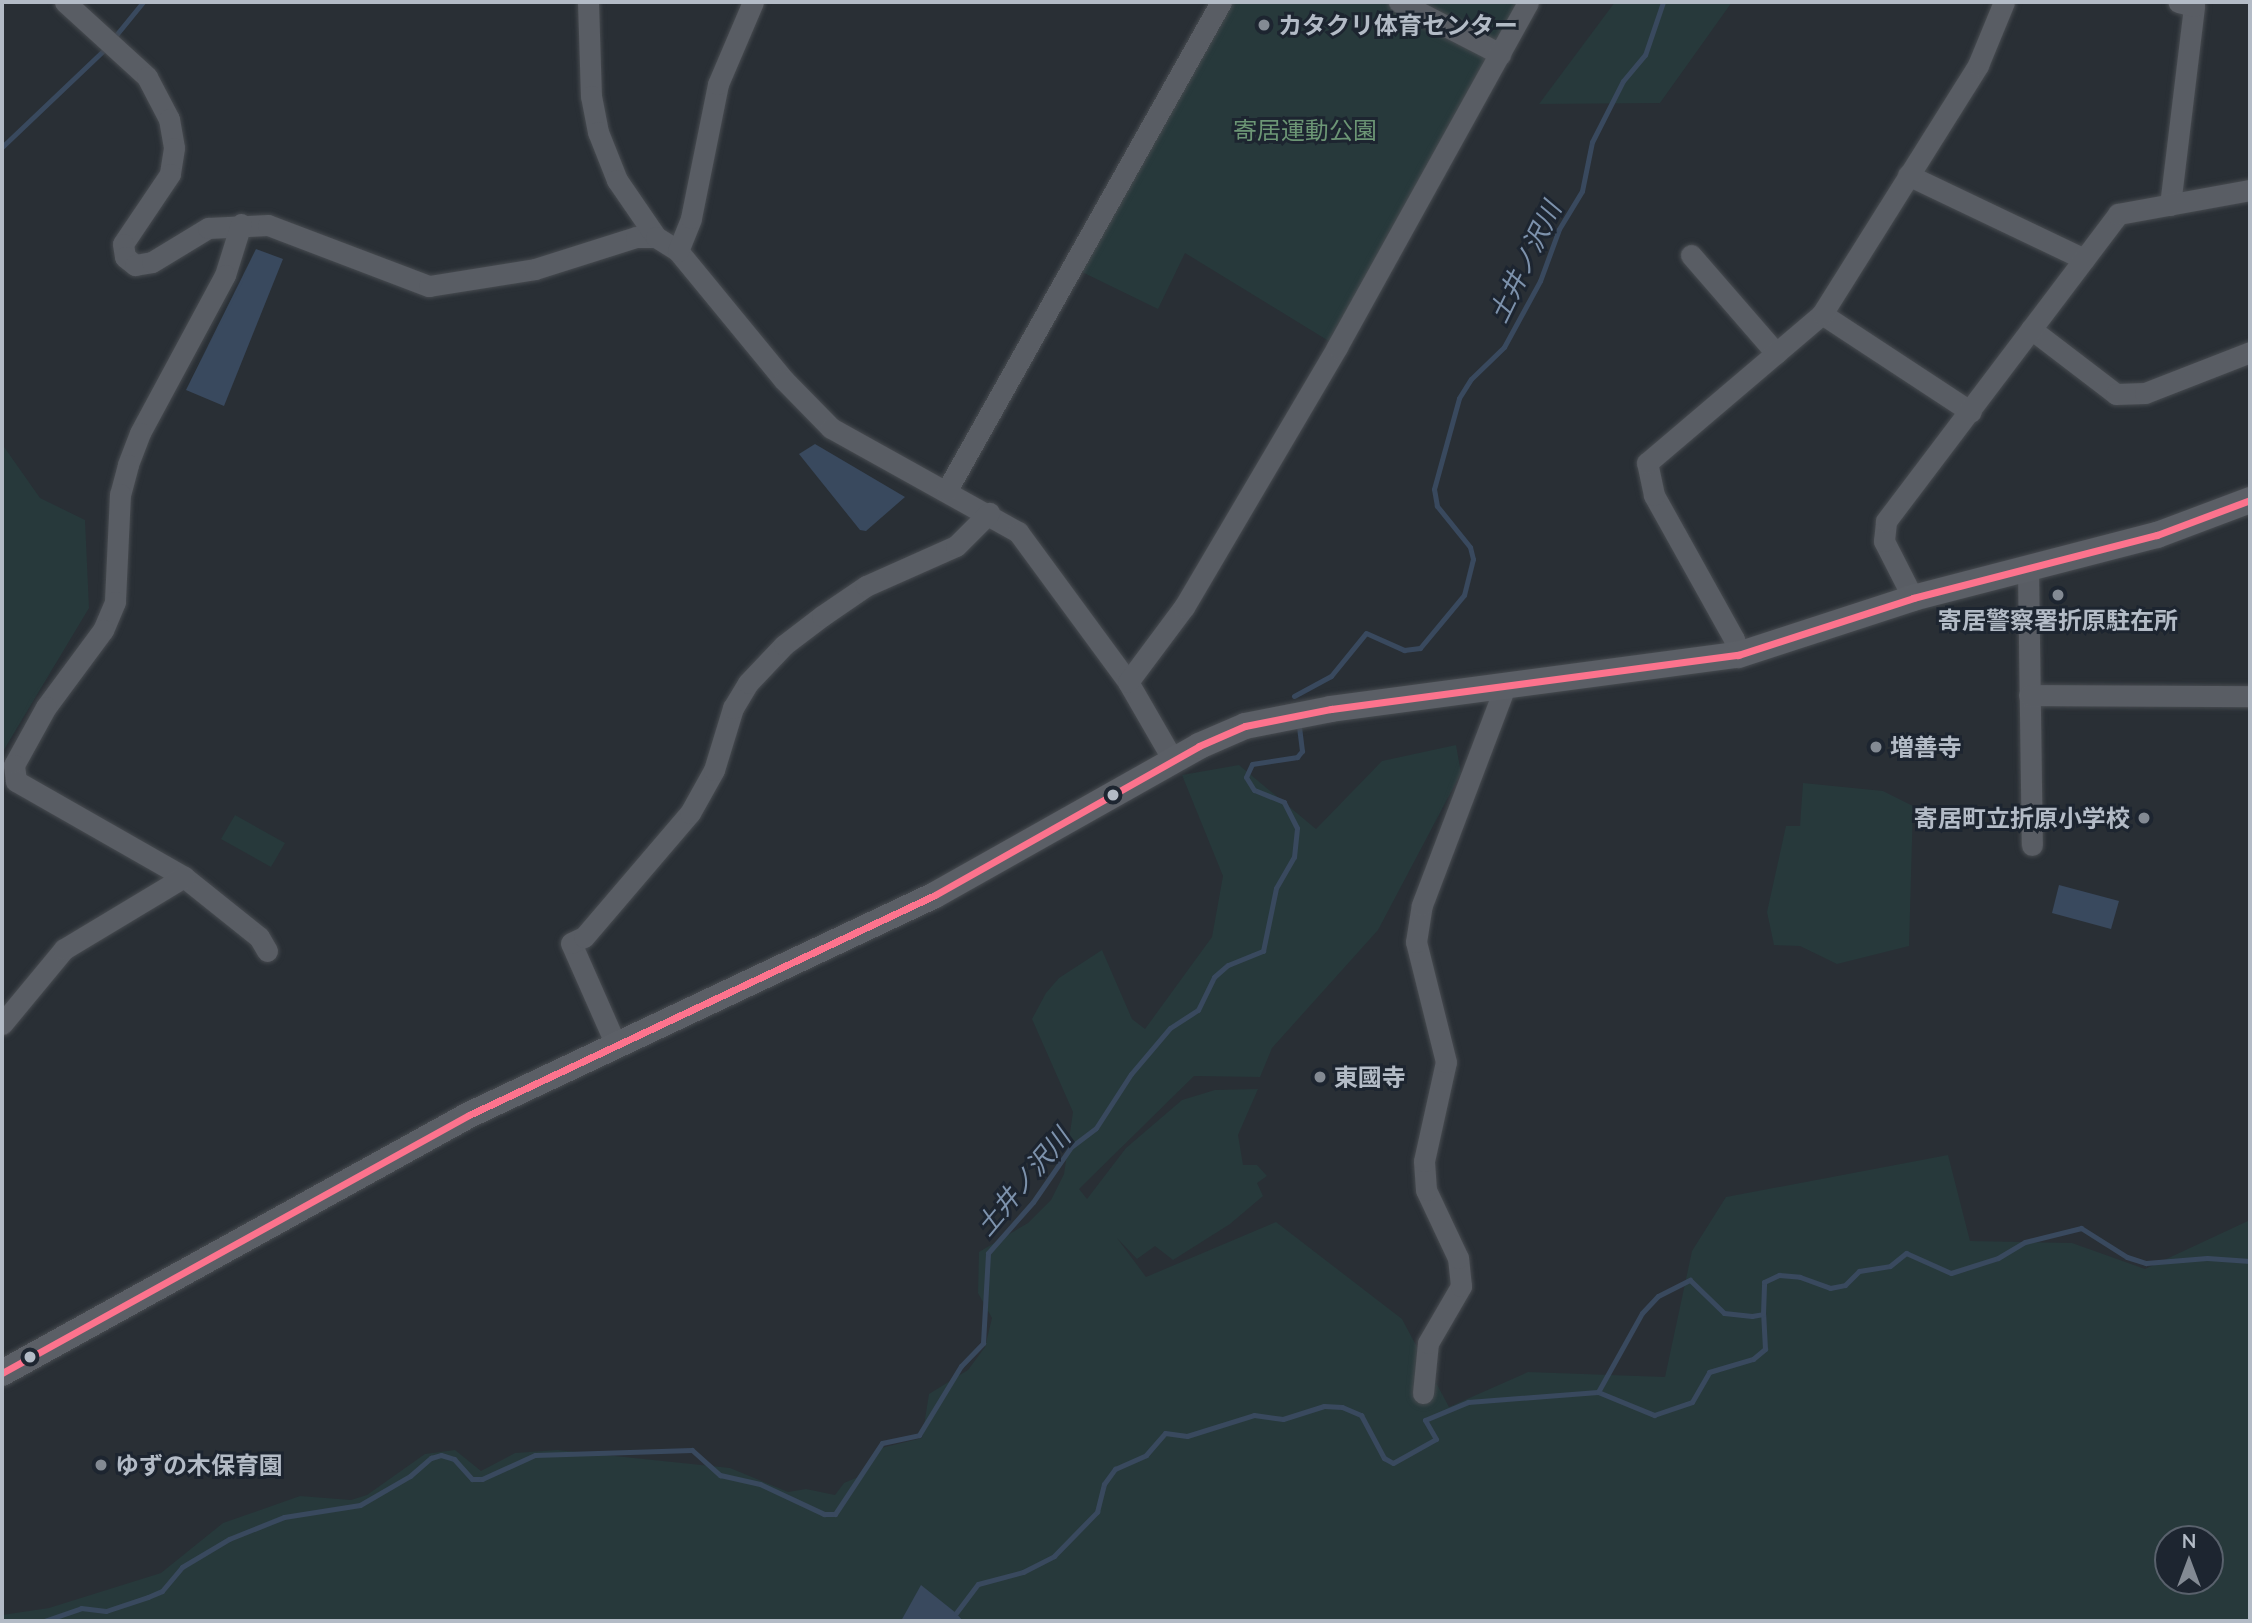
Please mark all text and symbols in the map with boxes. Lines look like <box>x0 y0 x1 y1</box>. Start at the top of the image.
place label: カタクリ体育センター <box>1278 11 1518 39</box>
marker: カタクリ体育センター <box>1256 17 1272 33</box>
park label: 寄居運動公園 <box>1233 116 1377 144</box>
water label: 土井ノ沢川 <box>1482 197 1568 327</box>
marker: 寄居警察署折原駐在所 <box>2050 587 2066 603</box>
place label: 寄居警察署折原駐在所 <box>1938 606 2178 634</box>
place label: 増善寺 <box>1890 733 1962 761</box>
marker: 増善寺 <box>1868 739 1884 755</box>
unlabelled marker <box>1106 788 1120 802</box>
place label: 寄居町立折原小学校 <box>1914 804 2130 832</box>
marker: 寄居町立折原小学校 <box>2136 810 2152 826</box>
place label: 東國寺 <box>1334 1063 1406 1091</box>
marker: 東國寺 <box>1312 1069 1328 1085</box>
water label: 土井ノ沢川 <box>969 1122 1077 1242</box>
unlabelled marker <box>23 1350 37 1364</box>
place label: ゆずの木保育園 <box>115 1451 283 1479</box>
marker: ゆずの木保育園 <box>93 1457 109 1473</box>
north arrow <box>2154 1525 2224 1595</box>
text: N <box>2182 1529 2196 1552</box>

